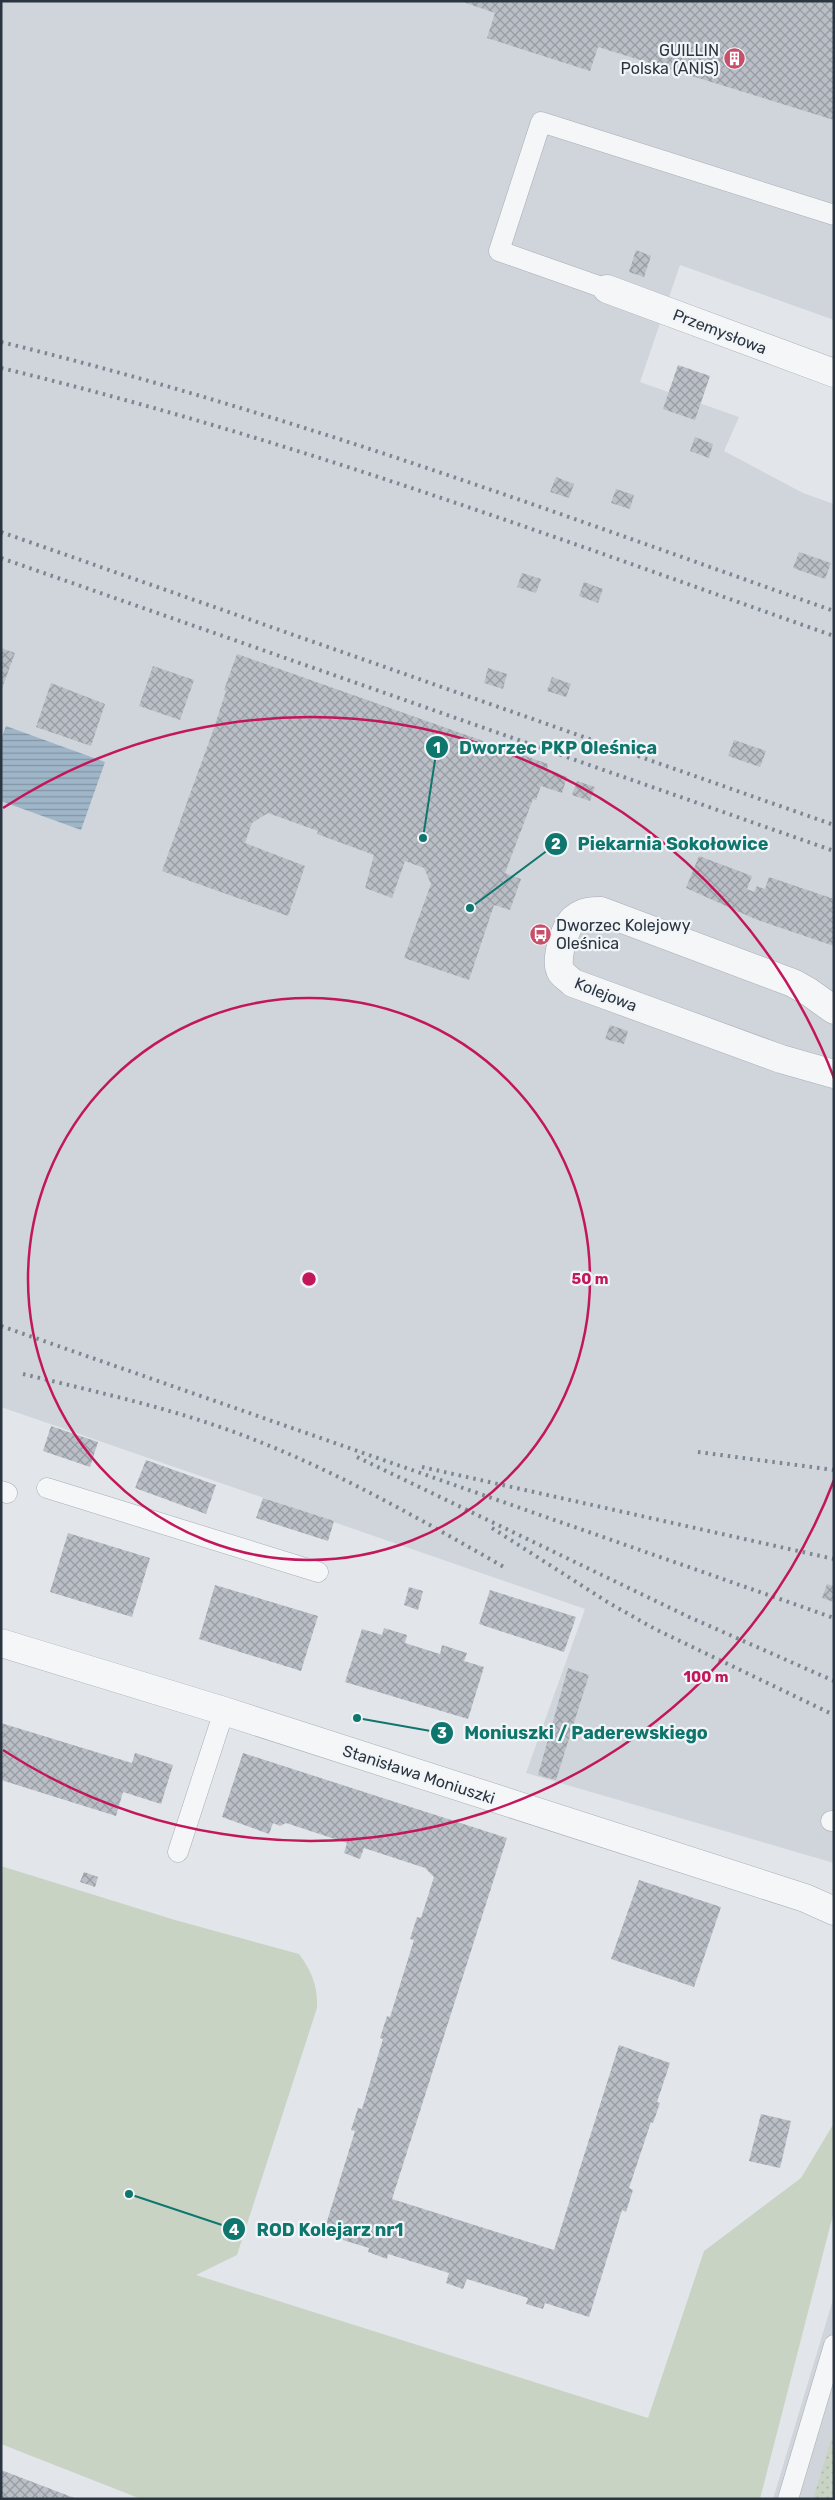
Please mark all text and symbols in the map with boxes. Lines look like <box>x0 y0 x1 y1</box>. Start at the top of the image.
place label: GUILLIN Polska (ANIS) <box>621 41 719 78</box>
building icon: GUILLIN Polska (ANIS) <box>723 47 747 71</box>
street label: Przemysłowa <box>670 305 769 358</box>
callout: Dworzec PKP Oleśnica <box>424 731 668 764</box>
text: Dworzec PKP Oleśnica <box>459 737 657 759</box>
text: 1 <box>433 739 441 757</box>
callout: Piekarnia Sokołowice <box>543 828 779 861</box>
text: Piekarnia Sokołowice <box>578 833 769 855</box>
text: 2 <box>551 835 561 853</box>
place label: Dworzec Kolejowy Oleśnica <box>556 916 691 953</box>
bus stop icon: Dworzec Kolejowy Oleśnica <box>528 922 552 946</box>
street label: Kolejowa <box>572 973 640 1016</box>
centre of rings <box>300 1270 318 1288</box>
text: 50 m <box>572 1270 608 1288</box>
text: 100 m <box>684 1668 728 1686</box>
callout: Moniuszki / Paderewskiego <box>430 1716 718 1749</box>
text: Moniuszki / Paderewskiego <box>464 1722 708 1744</box>
text: 3 <box>437 1724 447 1742</box>
street label: Stanisława Moniuszki <box>340 1741 497 1808</box>
callout: ROD Kolejarz nr1 <box>221 2213 413 2246</box>
text: ROD Kolejarz nr1 <box>257 2219 403 2241</box>
text: 4 <box>229 2221 239 2239</box>

